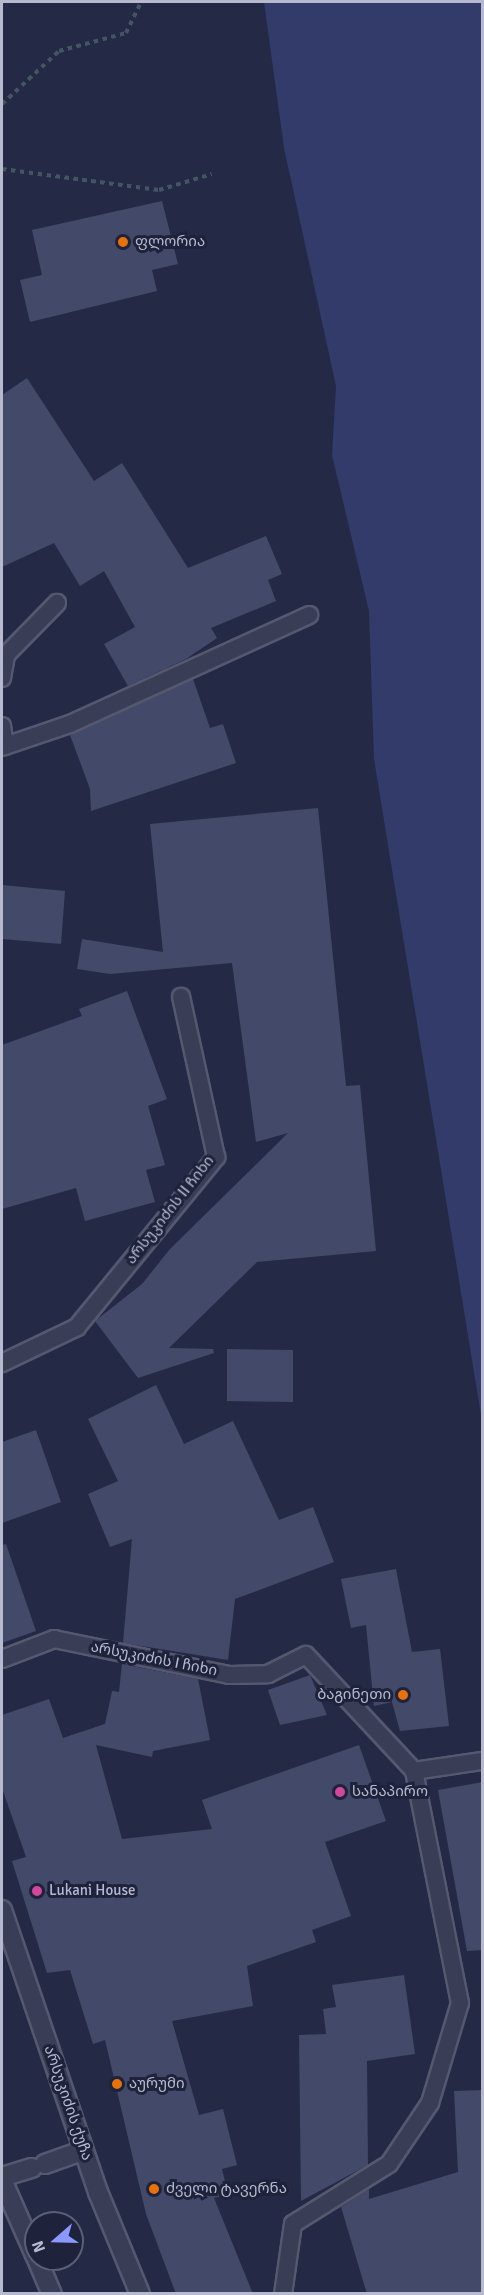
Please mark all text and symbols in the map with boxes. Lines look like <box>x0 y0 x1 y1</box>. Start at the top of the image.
place label: ფლორია <box>135 233 205 251</box>
marker: ფლორია <box>116 235 130 249</box>
street label: არსუკიძის II ჩიხი <box>122 1152 218 1268</box>
street label: არსუკიძის I ჩიხი <box>89 1638 219 1680</box>
place label: ბაგინეთი <box>317 1686 391 1704</box>
marker: ბაგინეთი <box>396 1688 410 1702</box>
place label: სანაპირო <box>352 1783 428 1801</box>
marker: სანაპირო <box>333 1785 347 1799</box>
place label: Lukani House <box>49 1882 136 1900</box>
marker: Lukani House <box>30 1884 44 1898</box>
street label: არსუკიძის ქუჩა <box>40 2043 96 2163</box>
place label: აურუმი <box>129 2075 185 2093</box>
marker: აურუმი <box>110 2077 124 2091</box>
place label: ძველი ტავერნა <box>166 2180 287 2198</box>
marker: ძველი ტავერნა <box>147 2182 161 2196</box>
north arrow <box>24 2211 84 2271</box>
text: N <box>28 2238 50 2255</box>

